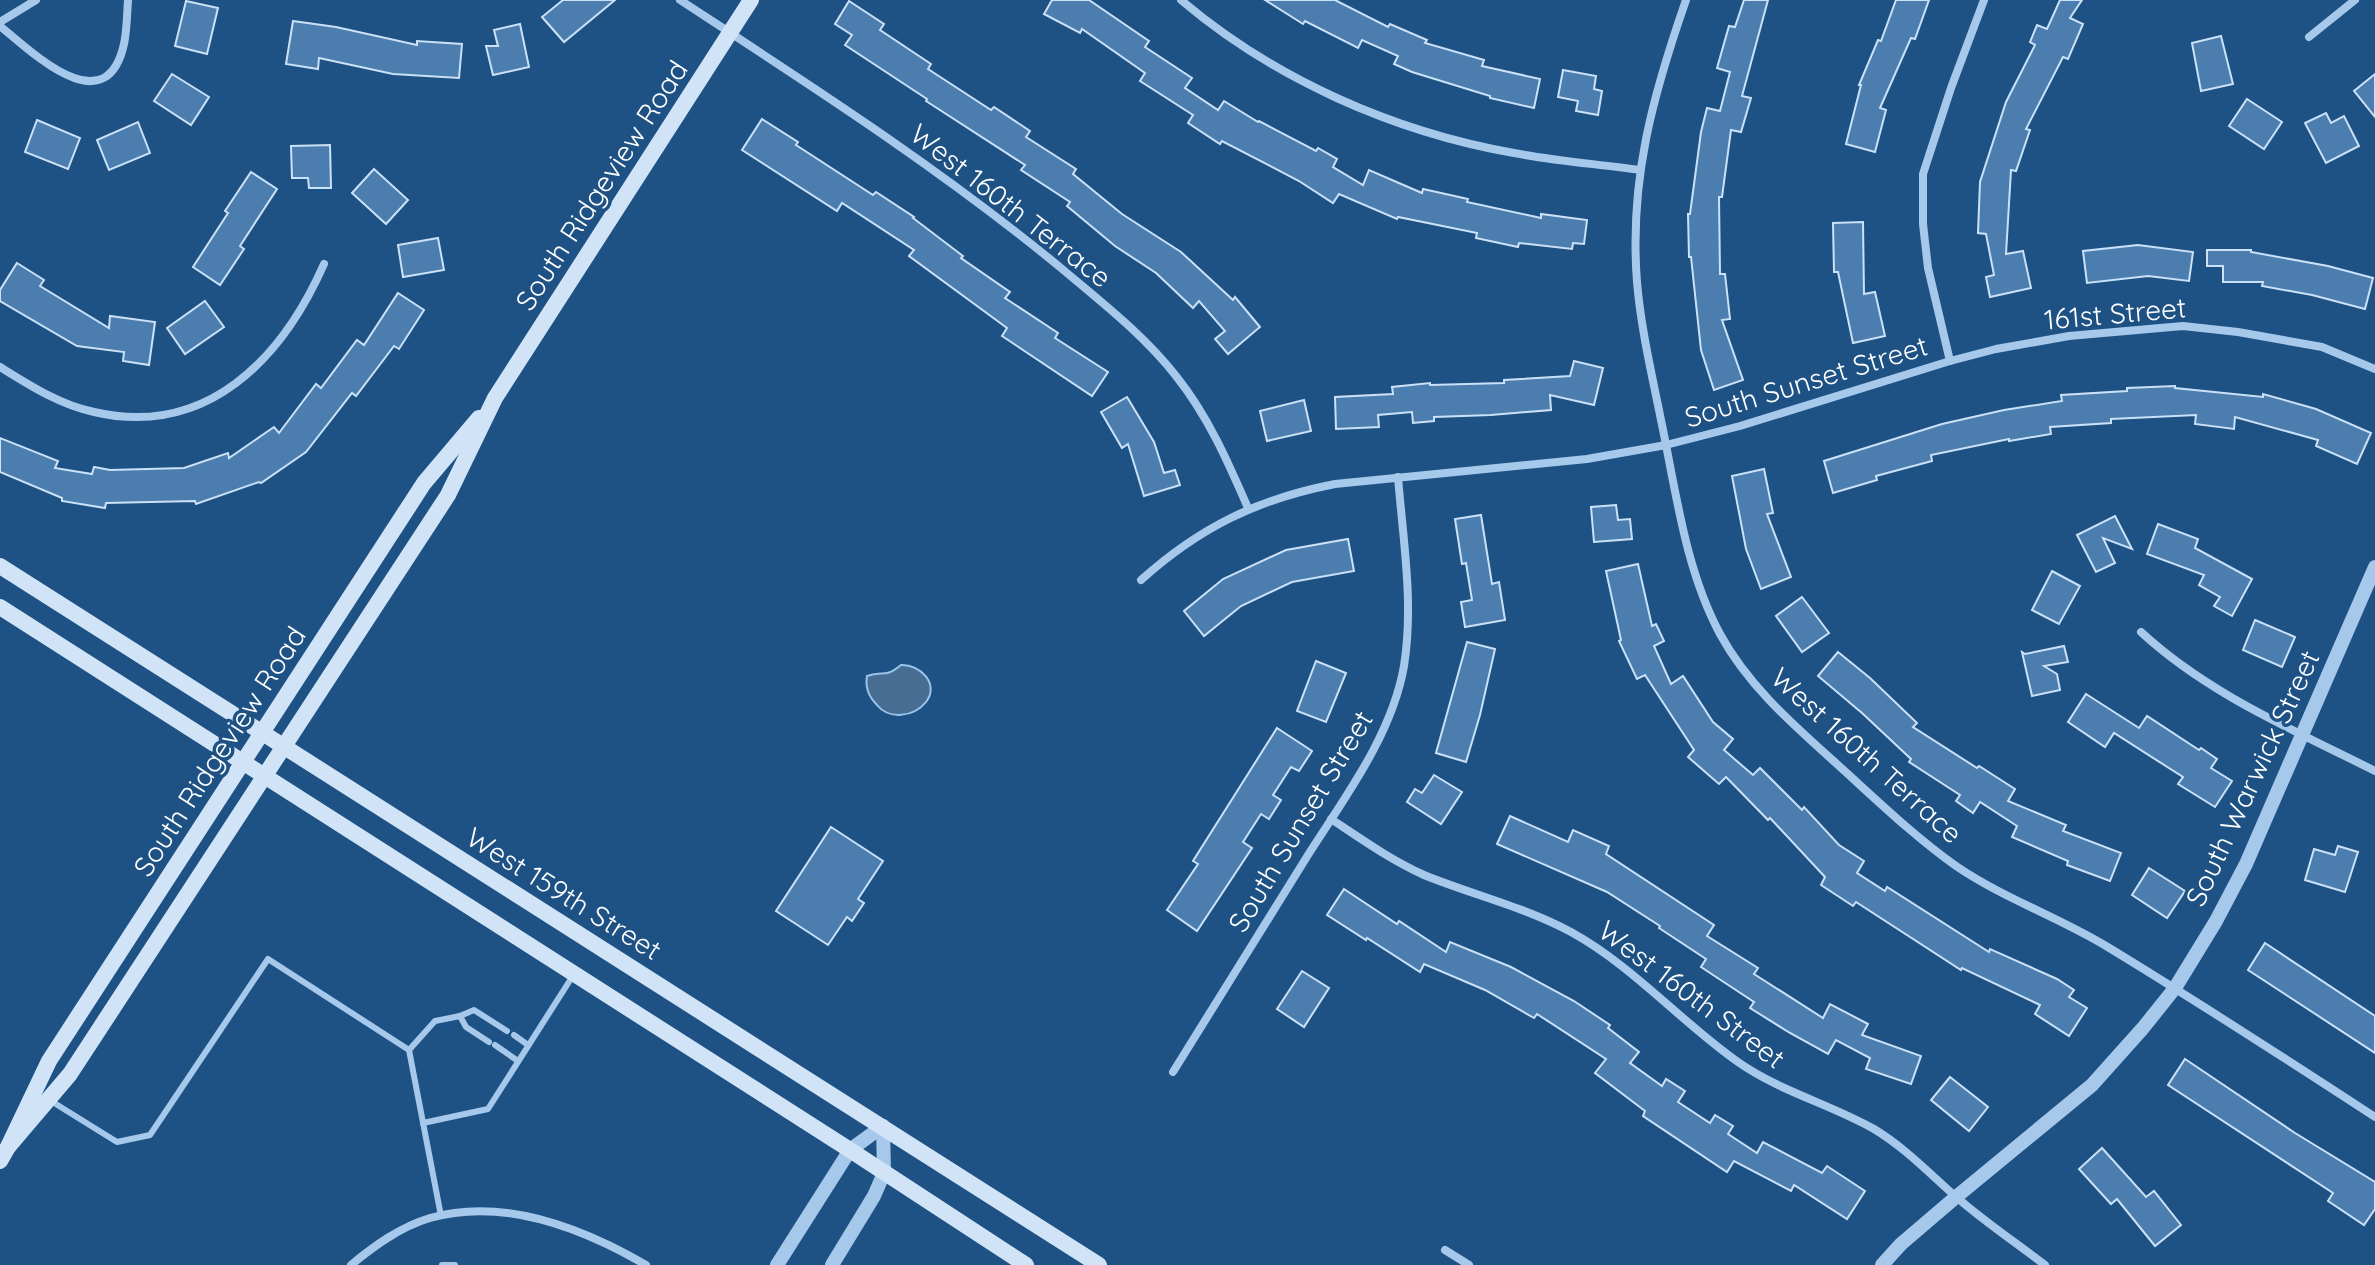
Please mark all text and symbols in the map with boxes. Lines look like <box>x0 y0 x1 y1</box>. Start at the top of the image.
street label: South Ridgeview Road <box>507 54 695 316</box>
street label: West 160th Terrace <box>903 116 1119 294</box>
street label: 161st Street <box>2043 289 2187 337</box>
street label: South Sunset Street <box>1680 327 1932 435</box>
street label: South Ridgeview Road <box>125 620 313 882</box>
street label: South Warwick Street <box>2177 645 2327 911</box>
street label: West 160th Terrace <box>1764 660 1970 850</box>
street label: South Sunset Street <box>1220 704 1380 938</box>
street label: West 159th Street <box>460 819 668 967</box>
street label: West 160th Street <box>1592 913 1792 1075</box>

